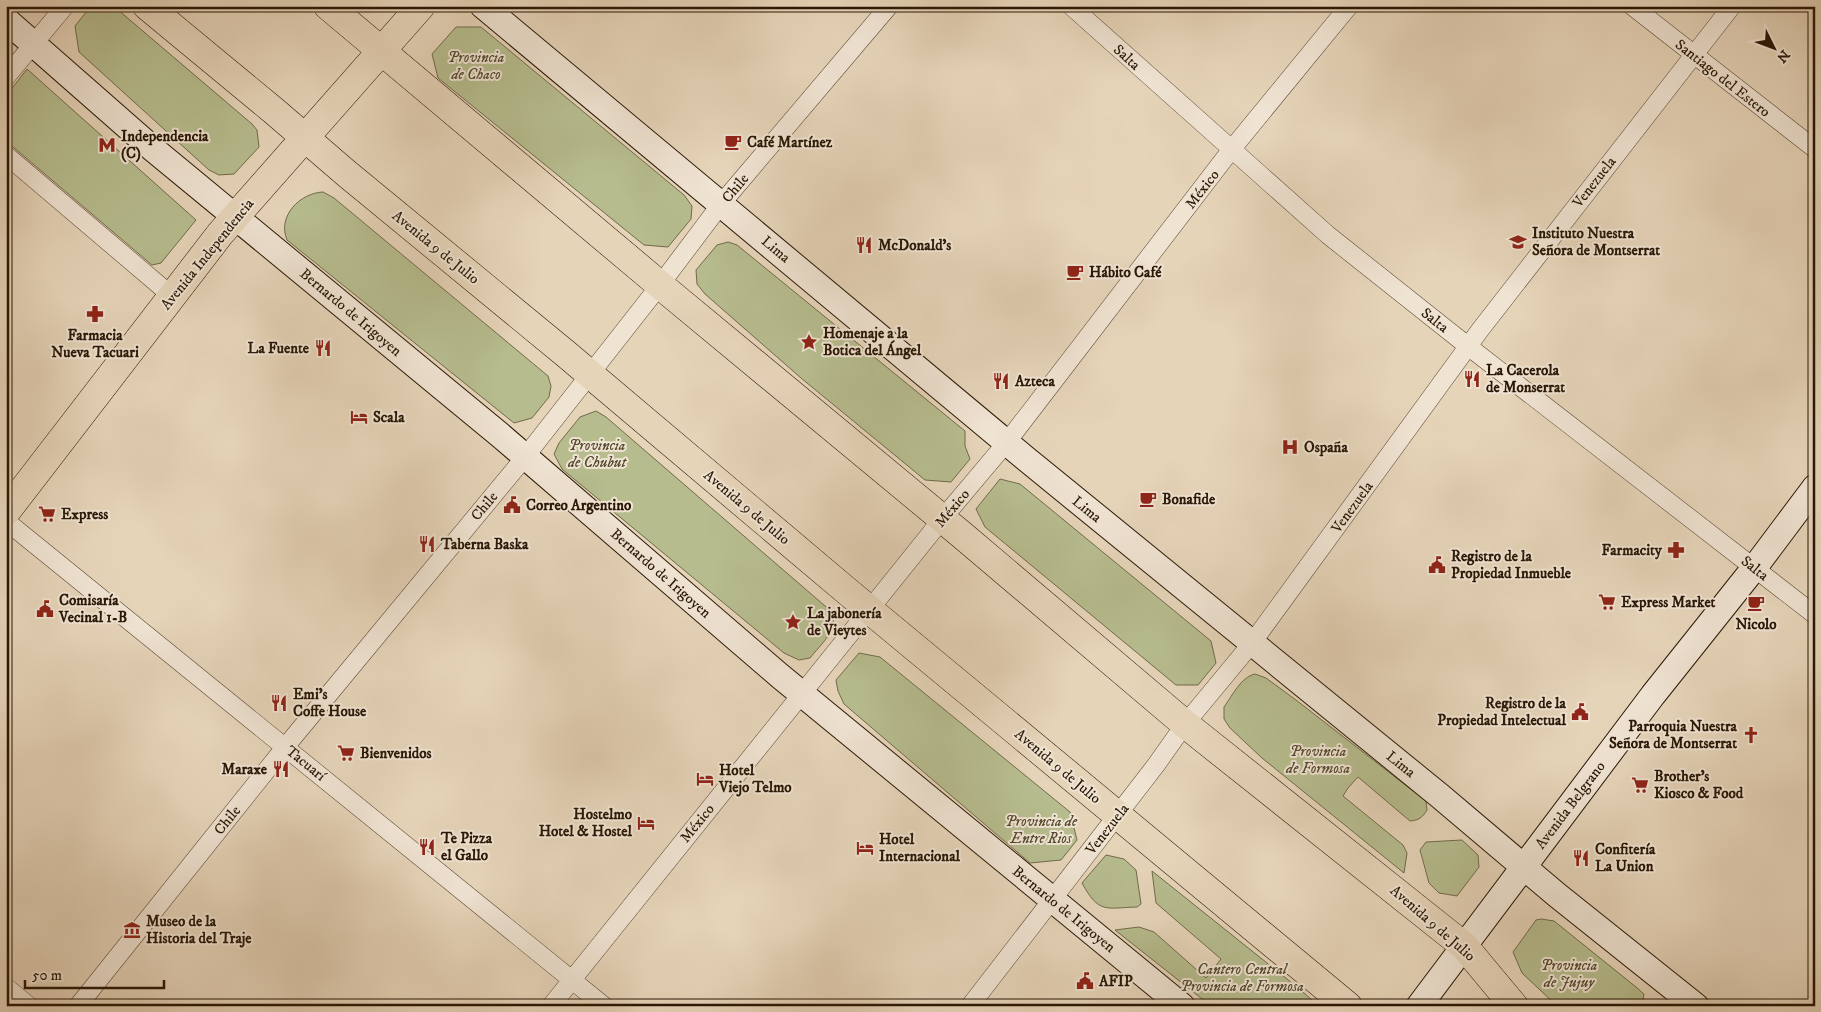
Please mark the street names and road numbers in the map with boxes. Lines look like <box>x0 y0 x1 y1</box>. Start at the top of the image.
street label: Santiago del Estero <box>1671 35 1774 122</box>
street label: Salta <box>1109 40 1145 75</box>
street label: Venezuela <box>1568 152 1621 212</box>
street label: México <box>1181 166 1224 213</box>
street label: Chile <box>718 170 753 207</box>
street label: Avenida Independencia <box>157 194 259 314</box>
street label: Avenida 9 de Julio <box>388 206 483 288</box>
street label: Lima <box>757 232 795 267</box>
street label: Bernardo de Irigoyen <box>296 264 406 361</box>
street label: Salta <box>1417 304 1453 337</box>
street label: Avenida 9 de Julio <box>700 466 794 549</box>
street label: Venezuela <box>1327 477 1378 538</box>
street label: México <box>931 485 974 532</box>
street label: Chile <box>467 488 502 525</box>
street label: Lima <box>1068 492 1106 527</box>
street label: Bernardo de Irigoyen <box>606 524 715 622</box>
street label: Salta <box>1737 552 1773 585</box>
street label: Avenida 9 de Julio <box>1011 725 1105 808</box>
street label: Tacuarí <box>282 742 330 786</box>
street label: Lima <box>1382 747 1420 782</box>
street label: Avenida Belgrano <box>1531 758 1610 853</box>
street label: Venezuela <box>1081 799 1134 859</box>
street label: México <box>676 800 719 847</box>
street label: Chile <box>210 802 245 839</box>
street label: Bernardo de Irigoyen <box>1008 862 1119 957</box>
street label: Avenida 9 de Julio <box>1386 881 1479 966</box>

